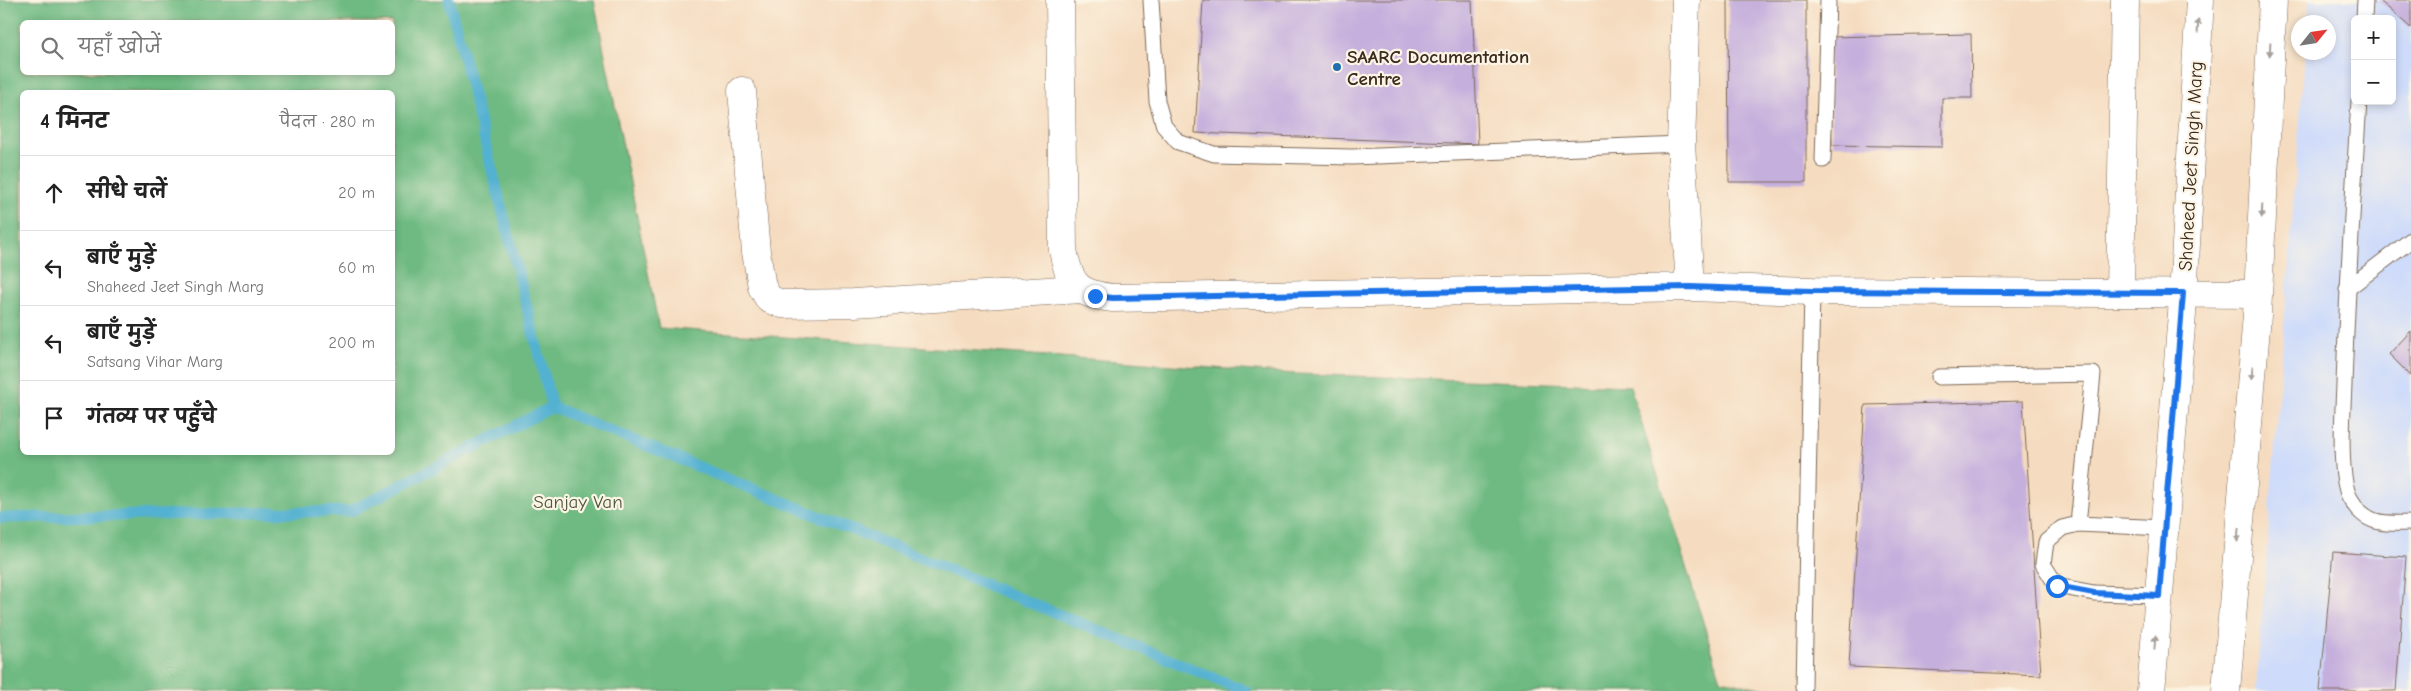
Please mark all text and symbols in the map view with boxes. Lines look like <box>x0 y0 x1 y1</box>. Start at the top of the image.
north arrow <box>2291 15 2336 60</box>
map controls <box>2351 15 2396 105</box>
button: + <box>2351 15 2396 60</box>
one-way arrow <box>2195 18 2203 34</box>
search box <box>20 20 395 75</box>
icon: search <box>38 34 66 62</box>
text: यहाँ खोजें <box>78 36 161 58</box>
one-way arrow <box>2266 41 2274 57</box>
place label: SAARC Documentation Centre <box>1347 46 1529 90</box>
street label: Shaheed Jeet Singh Marg <box>2175 60 2207 272</box>
button: − <box>2351 60 2396 105</box>
marker: SAARC Documentation Centre <box>1331 61 1343 73</box>
text: 4 मिनट <box>40 109 108 133</box>
text: पैदल · 280 m <box>280 113 375 131</box>
icon: ahead <box>40 179 68 207</box>
text: सीधे चलें <box>87 181 167 203</box>
text: 20 m <box>338 184 375 202</box>
one-way arrow <box>2257 203 2265 219</box>
text: बाएँ मुड़ें <box>87 247 156 269</box>
icon: left <box>40 254 68 282</box>
text: 60 m <box>338 259 375 277</box>
text: Shaheed Jeet Singh Marg <box>87 278 264 296</box>
route end <box>1084 285 1107 308</box>
text: बाएँ मुड़ें <box>87 322 156 344</box>
icon: left <box>40 329 68 357</box>
text: 200 m <box>329 334 375 352</box>
text: Satsang Vihar Marg <box>87 353 223 371</box>
one-way arrow <box>2247 365 2255 381</box>
icon: arrive <box>40 404 68 432</box>
text: गंतव्य पर पहुँचे <box>87 406 216 428</box>
park label: Sanjay Van <box>533 491 623 513</box>
one-way arrow <box>2234 527 2242 543</box>
route start <box>2046 575 2069 598</box>
one-way arrow <box>2152 634 2160 650</box>

